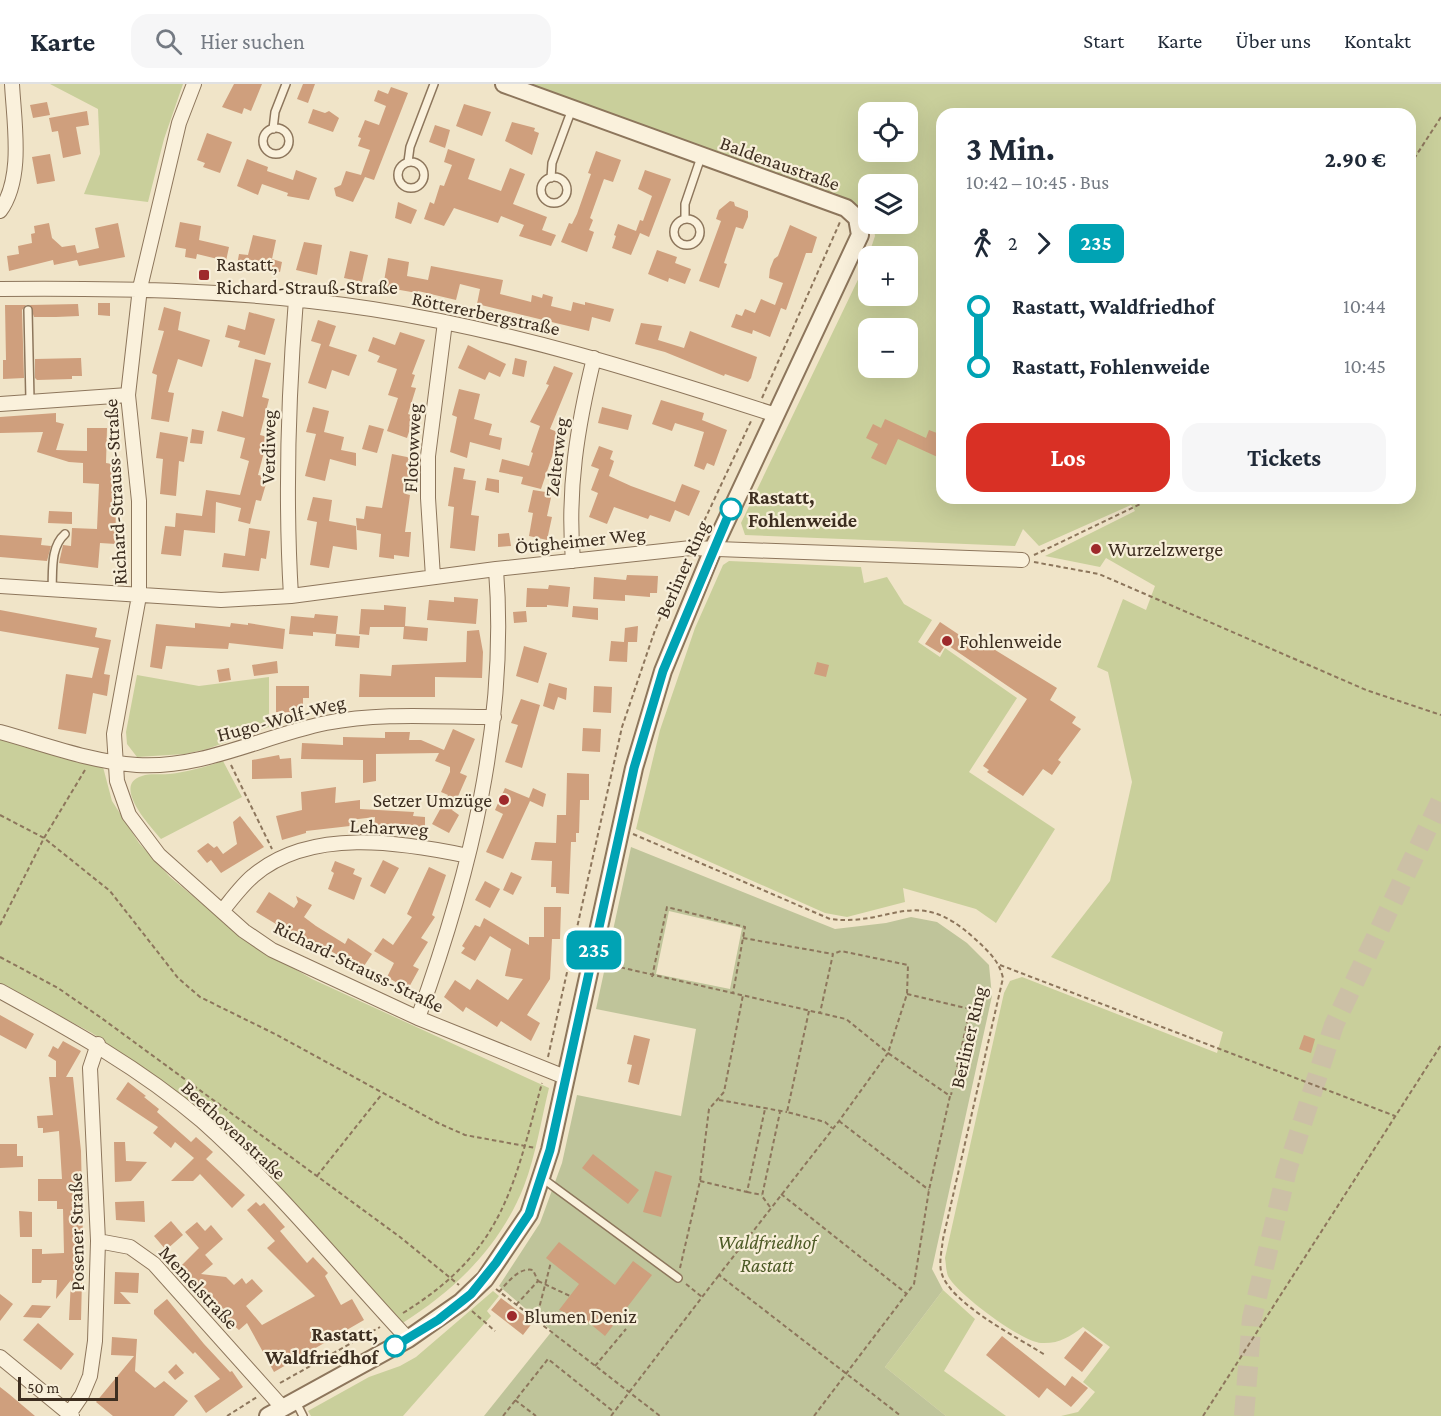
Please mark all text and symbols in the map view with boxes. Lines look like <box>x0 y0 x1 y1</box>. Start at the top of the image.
search box <box>131 14 551 68</box>
icon: search <box>152 25 185 58</box>
text: Karte <box>30 26 95 57</box>
text: Hier suchen <box>200 29 305 54</box>
text: Start <box>1083 29 1124 53</box>
text: Karte <box>1157 29 1202 53</box>
text: Über uns <box>1235 29 1311 53</box>
text: Kontakt <box>1344 29 1411 53</box>
map controls <box>858 102 918 378</box>
button: locate <box>858 102 918 162</box>
text: 3 Min. <box>966 130 1055 167</box>
street label: Baldenaustraße <box>717 131 843 195</box>
text: 2.90 € <box>1325 147 1386 172</box>
text: 10:42 – 10:45 · Bus <box>966 171 1109 193</box>
button: layers <box>858 174 918 234</box>
icon: walk <box>966 227 999 260</box>
icon: forward <box>1027 227 1060 260</box>
text: 235 <box>1081 231 1112 255</box>
text: 2 <box>1008 232 1018 254</box>
button: + <box>858 246 918 306</box>
place label: Rastatt, Richard-Strauß-Straße <box>216 253 398 298</box>
marker: Rastatt, Richard-Strauß-Straße <box>197 268 211 282</box>
street label: Röttererbergstraße <box>410 287 562 340</box>
text: Rastatt, Waldfriedhof <box>1012 294 1214 319</box>
text: 10:44 <box>1343 295 1386 317</box>
button: − <box>858 318 918 378</box>
text: Rastatt, Fohlenweide <box>1012 354 1210 379</box>
text: 10:45 <box>1344 355 1386 377</box>
street label: Richard-Strauss-Straße <box>99 398 131 586</box>
street label: Flotowweg <box>399 403 426 493</box>
street label: Verdiweg <box>256 409 281 485</box>
street label: Zelterweg <box>540 416 573 498</box>
button: Los <box>966 423 1170 492</box>
button: Tickets <box>1182 423 1386 492</box>
place label: Rastatt, Fohlenweide <box>748 486 857 531</box>
marker: Rastatt, Fohlenweide <box>720 498 742 520</box>
street label: Berliner Ring <box>651 517 714 622</box>
street label: Ötigheimer Weg <box>514 522 647 559</box>
place label: Wurzelzwerge <box>1108 538 1223 561</box>
marker: Wurzelzwerge <box>1089 542 1103 556</box>
place label: Fohlenweide <box>959 630 1062 652</box>
marker: Fohlenweide <box>940 634 954 648</box>
street label: Hugo-Wolf-Weg <box>214 690 348 747</box>
place label: Setzer Umzüge <box>373 789 492 812</box>
marker: Setzer Umzüge <box>497 793 511 807</box>
street label: Leharweg <box>349 814 429 841</box>
street label: Richard-Strauss-Straße <box>270 915 448 1017</box>
line badge: 235 <box>560 930 628 970</box>
text: 235 <box>578 938 610 962</box>
street label: Berliner Ring <box>946 983 991 1091</box>
street label: Beethovenstraße <box>177 1076 291 1184</box>
street label: Posener Straße <box>64 1172 88 1291</box>
park label: Waldfriedhof Rastatt <box>717 1231 819 1276</box>
street label: Memelstraße <box>155 1241 243 1333</box>
place label: Blumen Deniz <box>524 1305 637 1327</box>
marker: Blumen Deniz <box>505 1309 519 1323</box>
place label: Rastatt, Waldfriedhof <box>264 1323 380 1368</box>
marker: Rastatt, Waldfriedhof <box>384 1335 406 1357</box>
scale bar <box>18 1374 118 1402</box>
text: 50 m <box>27 1379 59 1396</box>

